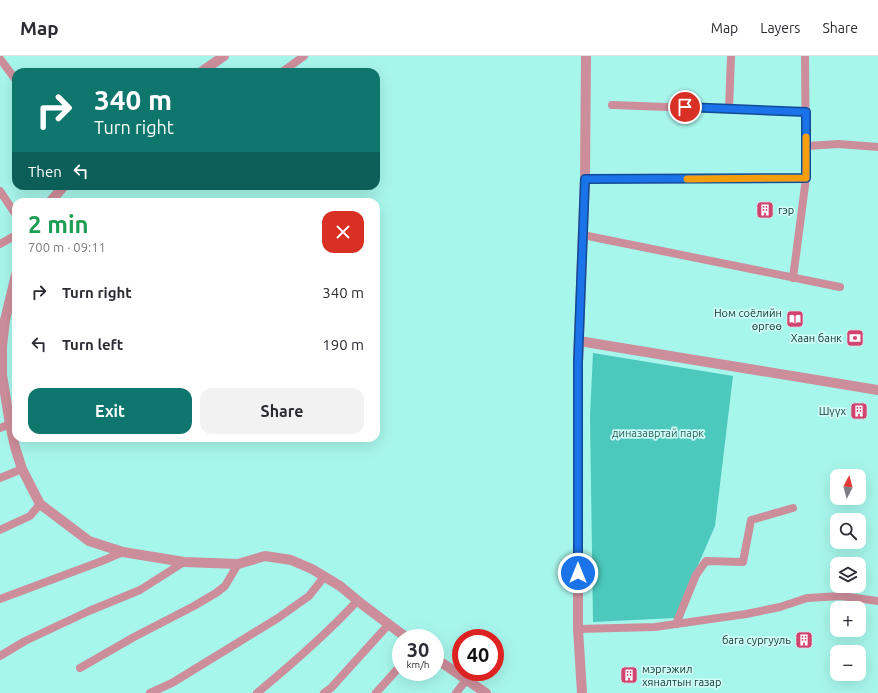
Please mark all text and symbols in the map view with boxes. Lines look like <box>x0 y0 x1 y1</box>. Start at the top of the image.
text: Map <box>20 17 59 39</box>
text: Map <box>711 20 738 36</box>
text: Layers <box>760 20 800 36</box>
text: Share <box>822 20 858 36</box>
icon: right <box>28 84 80 136</box>
text: 340 m <box>94 84 172 115</box>
pin <box>668 90 702 124</box>
icon: arrive <box>674 96 696 118</box>
text: Turn right <box>94 117 174 137</box>
icon: left <box>70 160 92 182</box>
text: Then <box>28 163 62 180</box>
building icon: гэр <box>755 200 775 220</box>
place label: гэр <box>778 204 794 216</box>
text: 2 min <box>28 211 89 238</box>
button: close <box>322 211 364 253</box>
text: 700 m · 09:11 <box>28 240 106 254</box>
icon: right <box>28 281 50 303</box>
text: Turn right <box>62 284 132 301</box>
text: 340 m <box>322 284 364 301</box>
place label: Ном соёлийн өргөө <box>714 307 782 332</box>
library icon: Ном соёлийн өргөө <box>785 309 805 329</box>
bank icon: Хаан банк <box>845 328 865 348</box>
place label: Хаан банк <box>791 332 842 344</box>
icon: left <box>28 333 50 355</box>
text: Turn left <box>62 336 123 353</box>
text: 190 m <box>322 336 364 353</box>
button: Exit <box>28 388 192 434</box>
button: Share <box>200 388 364 434</box>
building icon: Шүүх <box>849 401 869 421</box>
place label: Шүүх <box>819 405 846 417</box>
park label: диназавртай парк <box>612 427 704 439</box>
north arrow <box>830 469 866 505</box>
map controls <box>830 469 866 681</box>
button: search <box>830 513 866 549</box>
position arrow <box>557 552 599 594</box>
button: layers <box>830 557 866 593</box>
button: + <box>830 601 866 637</box>
speed limit sign: 40 <box>452 629 504 681</box>
building icon: бага сургууль <box>794 630 814 650</box>
place label: бага сургууль <box>722 634 791 646</box>
text: 30 <box>407 638 429 661</box>
button: − <box>830 645 866 681</box>
text: km/h <box>406 659 430 670</box>
place label: мэргэжил хяналтын газар <box>642 663 721 688</box>
building icon: мэргэжил хяналтын газар <box>619 665 639 685</box>

